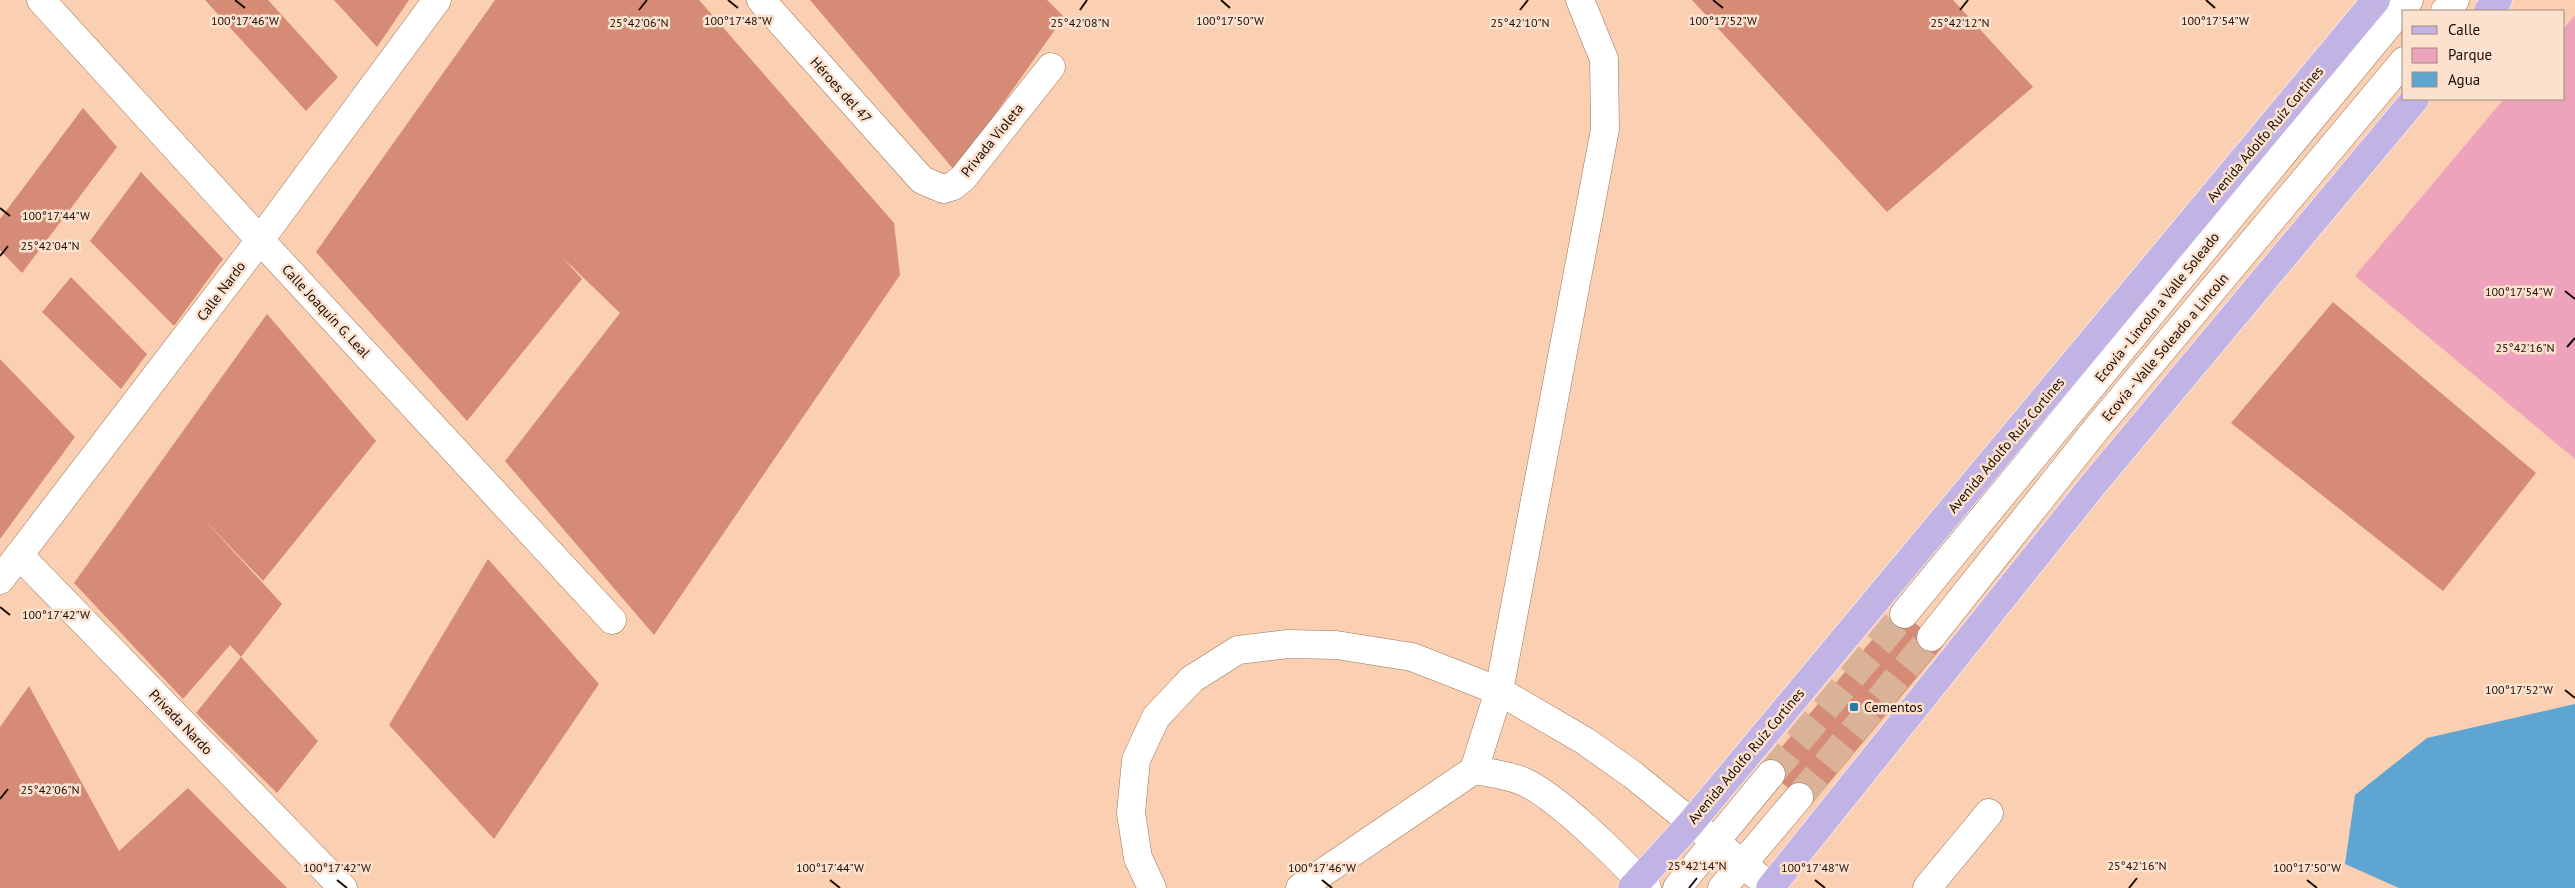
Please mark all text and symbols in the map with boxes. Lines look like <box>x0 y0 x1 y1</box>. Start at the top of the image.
legend <box>2402 10 2565 100</box>
text: 100°17'46"W <box>211 13 279 28</box>
text: 100°17'48"W <box>704 13 772 28</box>
text: 100°17'50"W <box>1196 13 1264 28</box>
text: 100°17'52"W <box>1689 13 1757 28</box>
text: 100°17'54"W <box>2181 13 2249 28</box>
text: 25°42'06"N <box>609 15 669 30</box>
text: 25°42'08"N <box>1050 15 1110 30</box>
text: 25°42'10"N <box>1490 15 1550 30</box>
text: 25°42'12"N <box>1930 15 1990 30</box>
text: Calle <box>2448 20 2480 39</box>
text: Parque <box>2448 45 2492 64</box>
street label: Héroes del 47 <box>806 53 876 127</box>
street label: Avenida Adolfo Ruíz Cortines <box>2203 62 2327 206</box>
text: Agua <box>2448 70 2480 89</box>
street label: Privada Violeta <box>957 100 1027 180</box>
text: 100°17'44"W <box>22 208 90 223</box>
street label: Ecovía - Lincoln a Valle Soleado <box>2091 228 2223 386</box>
text: 25°42'04"N <box>20 238 80 253</box>
street label: Calle Nardo <box>193 258 249 324</box>
street label: Calle Joaquín G. Leal <box>278 261 374 361</box>
street label: Ecovía - Valle Soleado a Lincoln <box>2098 269 2232 425</box>
text: 100°17'54"W <box>2485 284 2553 299</box>
text: 25°42'16"N <box>2495 340 2555 355</box>
street label: Avenida Adolfo Ruíz Cortines <box>1944 373 2068 517</box>
text: 100°17'42"W <box>22 607 90 622</box>
text: 100°17'52"W <box>2485 682 2553 697</box>
street label: Avenida Adolfo Ruíz Cortines <box>1684 684 1808 828</box>
street label: Privada Nardo <box>145 686 217 758</box>
place label: Cementos <box>1864 698 1923 716</box>
marker: Cementos <box>1848 701 1860 713</box>
text: 25°42'06"N <box>20 782 80 797</box>
text: 25°42'14"N <box>1667 858 1727 873</box>
text: 25°42'16"N <box>2107 858 2167 873</box>
text: 100°17'42"W <box>303 860 371 875</box>
text: 100°17'44"W <box>796 860 864 875</box>
text: 100°17'46"W <box>1288 860 1356 875</box>
text: 100°17'48"W <box>1781 860 1849 875</box>
text: 100°17'50"W <box>2273 860 2341 875</box>

